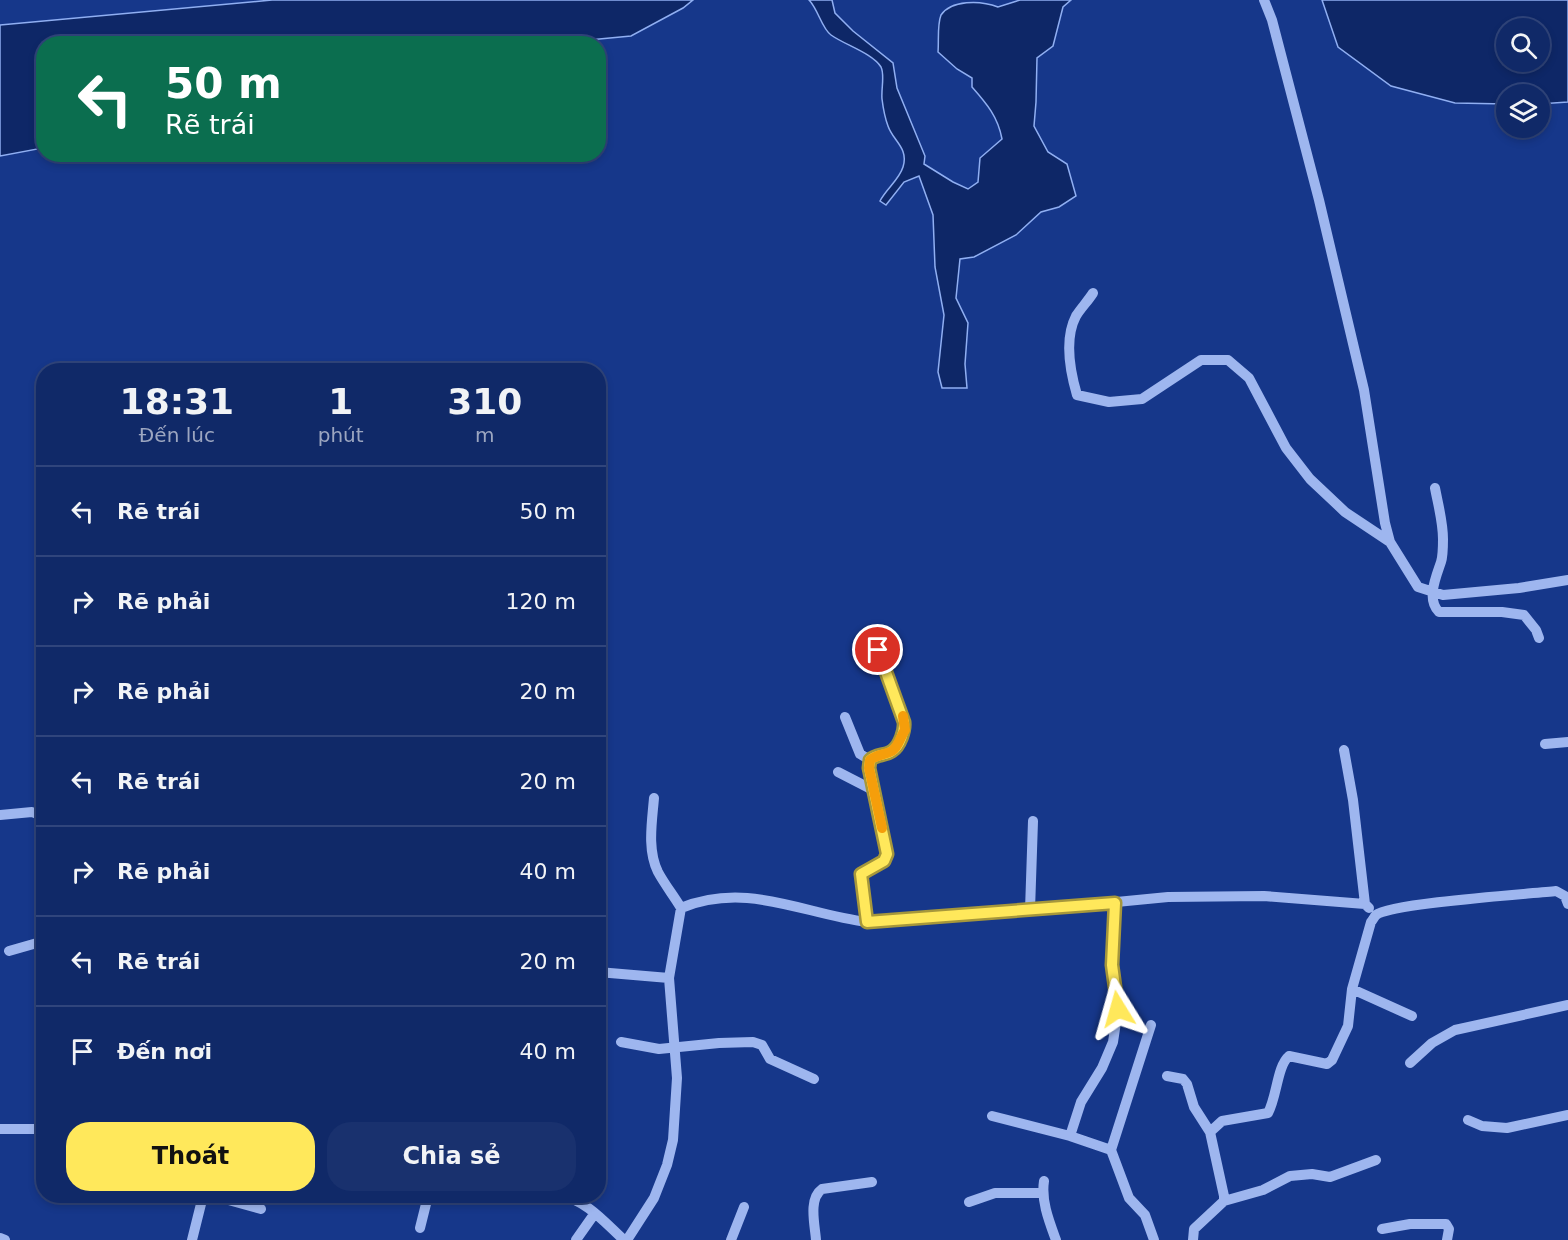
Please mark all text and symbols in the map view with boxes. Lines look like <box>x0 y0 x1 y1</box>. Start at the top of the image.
map controls <box>1496 18 1550 138</box>
button: search <box>1496 18 1550 72</box>
text: 50 m <box>165 59 282 108</box>
icon: left <box>66 60 144 138</box>
button: layers <box>1496 84 1550 138</box>
text: Rẽ trái <box>165 109 255 140</box>
text: 18:31 <box>120 381 234 422</box>
text: 1 <box>328 381 353 422</box>
text: 310 <box>447 381 522 422</box>
text: Đến lúc <box>139 423 215 447</box>
text: phút <box>318 423 364 447</box>
text: m <box>475 423 495 447</box>
icon: left <box>66 495 99 528</box>
text: Rẽ trái <box>117 499 200 524</box>
text: 50 m <box>520 499 576 524</box>
icon: right <box>66 585 99 618</box>
text: Rẽ phải <box>117 589 210 614</box>
text: 120 m <box>506 589 576 614</box>
pin <box>852 624 903 675</box>
icon: arrive <box>861 633 894 666</box>
icon: right <box>66 675 99 708</box>
text: Rẽ phải <box>117 679 210 704</box>
text: 20 m <box>520 679 576 704</box>
icon: left <box>66 765 99 798</box>
text: Rẽ trái <box>117 769 200 794</box>
text: 20 m <box>520 769 576 794</box>
icon: right <box>66 855 99 888</box>
text: Rẽ phải <box>117 859 210 884</box>
text: 40 m <box>520 859 576 884</box>
icon: left <box>66 945 99 978</box>
text: Rẽ trái <box>117 949 200 974</box>
text: 20 m <box>520 949 576 974</box>
position arrow <box>1086 977 1150 1041</box>
icon: arrive <box>66 1035 99 1068</box>
text: Đến nơi <box>117 1039 212 1064</box>
text: 40 m <box>520 1039 576 1064</box>
button: Thoát <box>66 1122 315 1191</box>
button: Chia sẻ <box>327 1122 576 1191</box>

